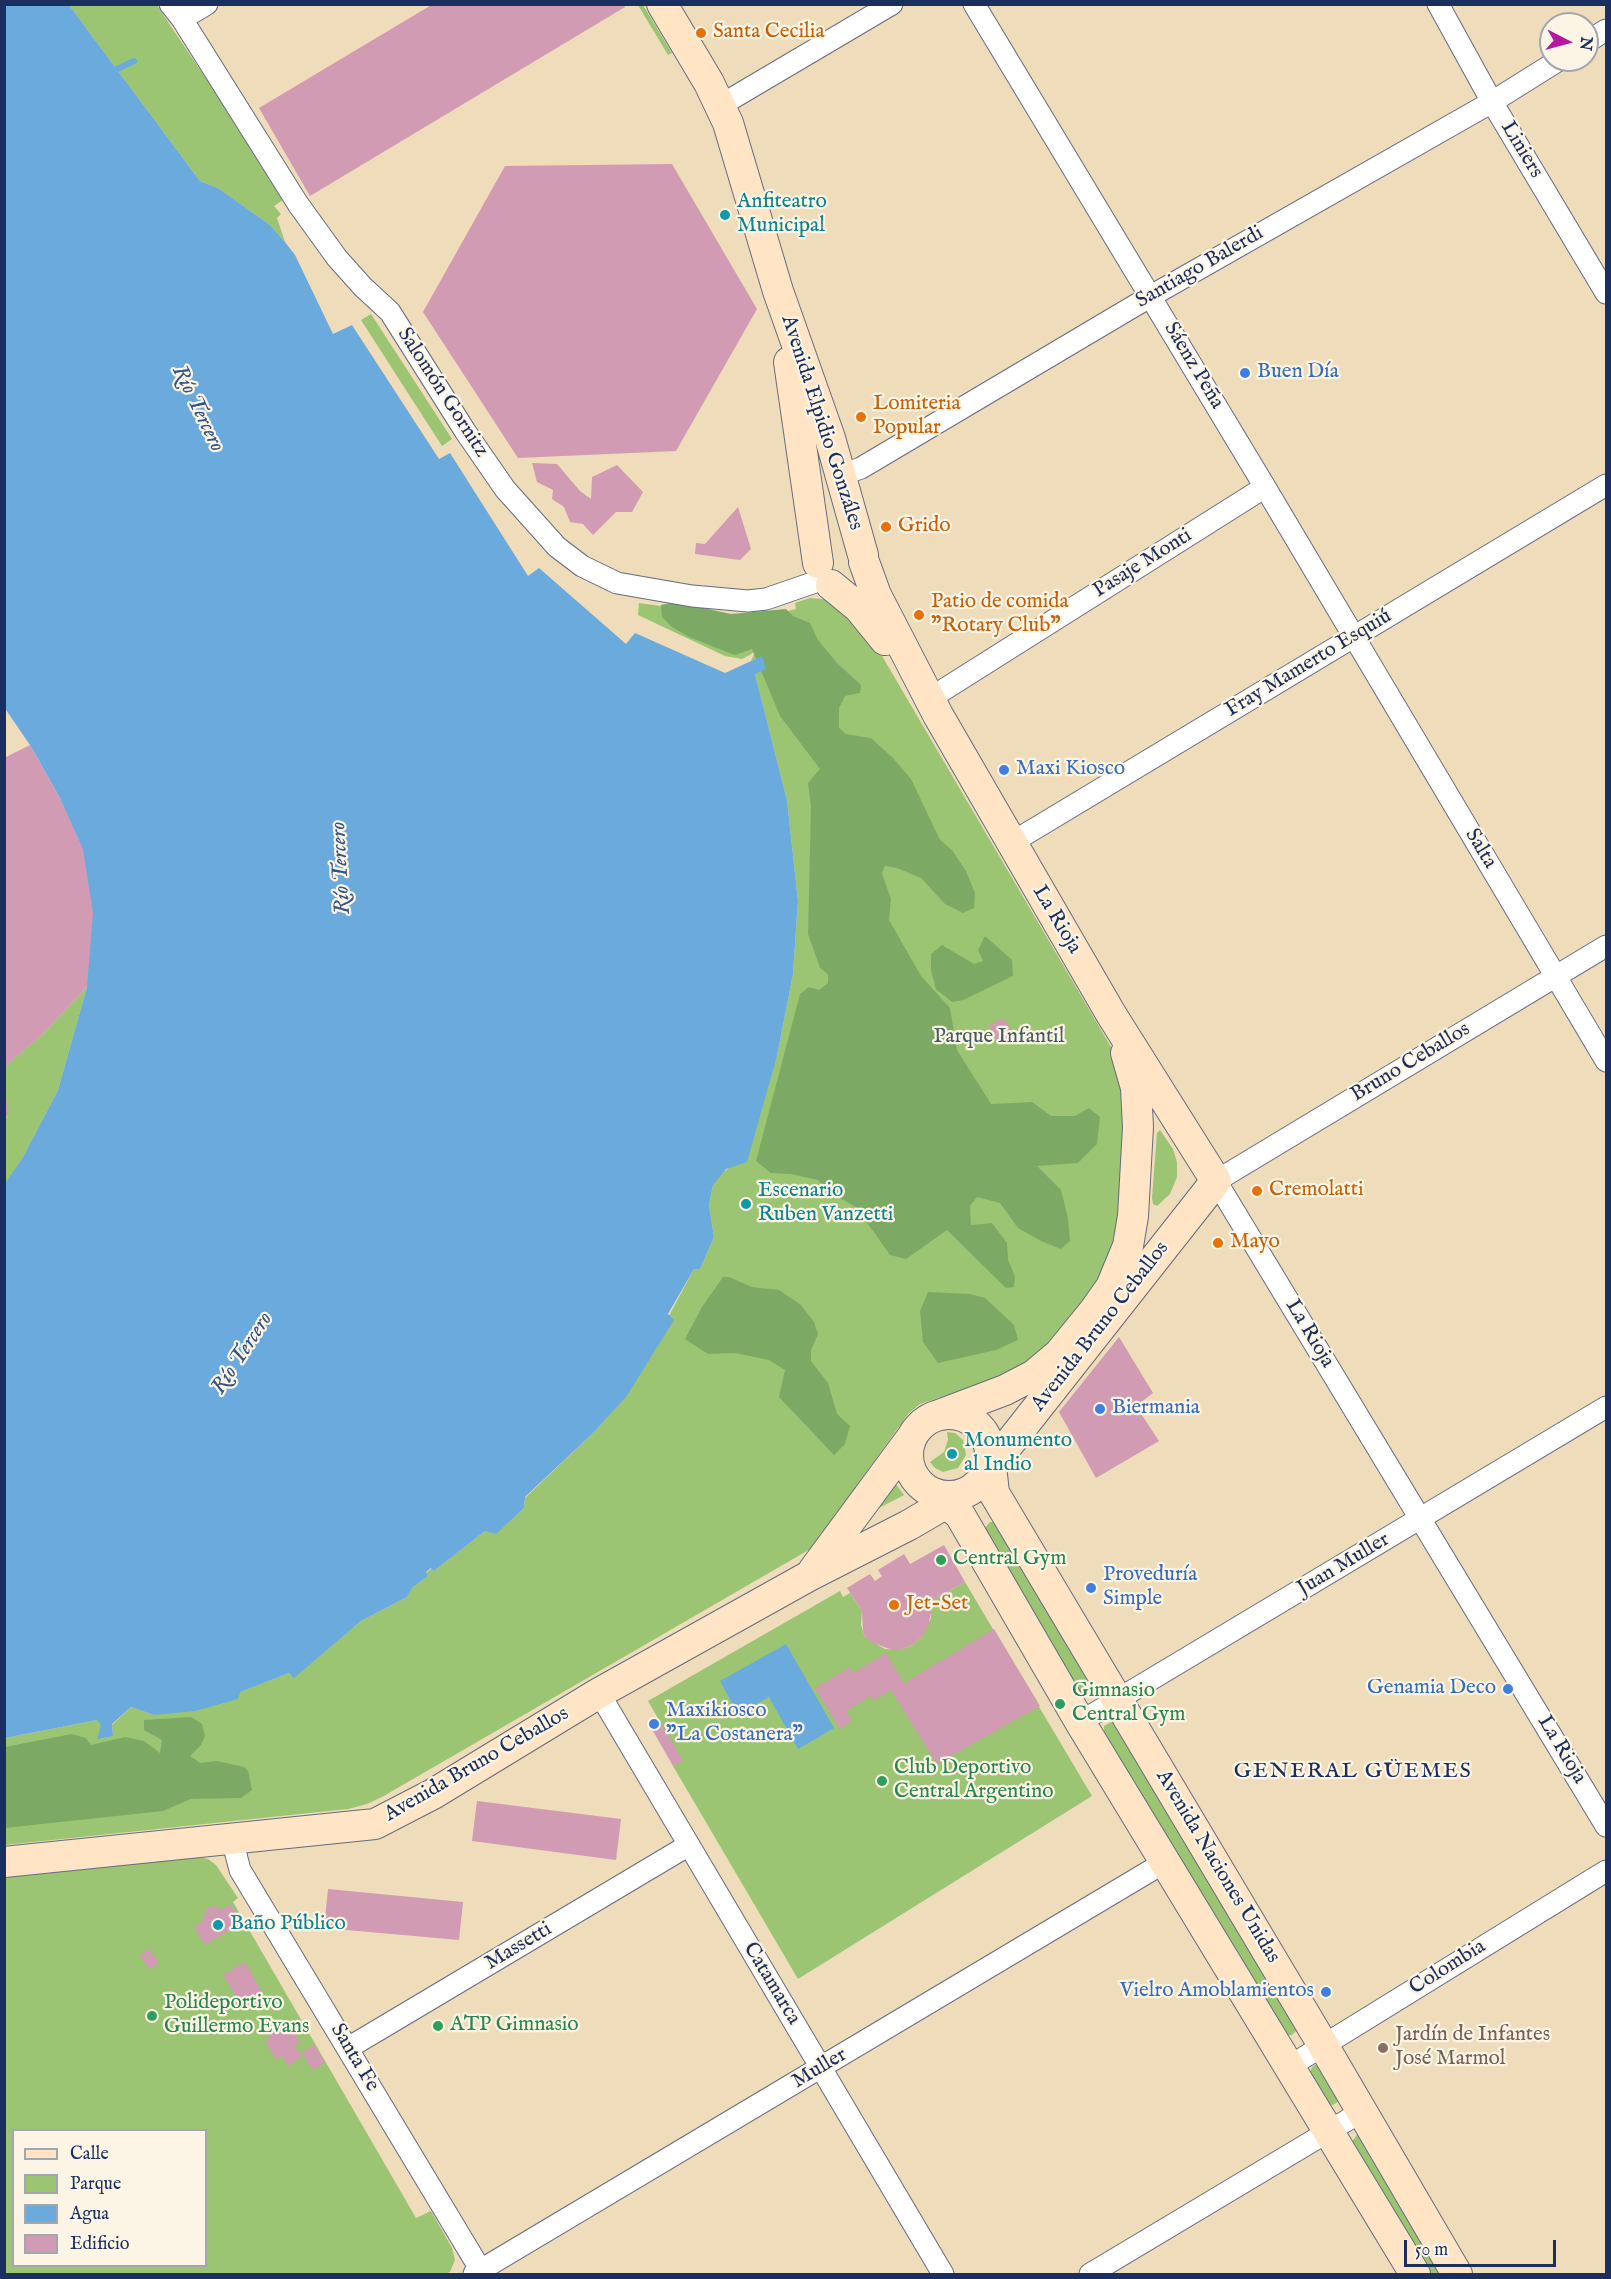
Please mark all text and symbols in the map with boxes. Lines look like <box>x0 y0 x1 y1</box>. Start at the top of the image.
north arrow <box>1539 12 1599 72</box>
place label: Santa Cecilia <box>713 20 825 46</box>
marker: Santa Cecilia <box>694 26 708 40</box>
text: N <box>1574 36 1596 52</box>
street label: Liniers <box>1494 117 1548 183</box>
place label: Anfiteatro Municipal <box>737 190 827 240</box>
marker: Anfiteatro Municipal <box>718 208 732 222</box>
street label: Santiago Balerdi <box>1132 221 1268 315</box>
street label: Avenida Elpidio Gonzáles <box>774 312 868 534</box>
street label: Sáenz Peña <box>1157 318 1229 414</box>
street label: Salomón Gornitz <box>391 324 493 462</box>
place label: Buen Día <box>1257 360 1339 386</box>
water label: Río Tercero <box>165 362 229 456</box>
marker: Buen Día <box>1238 366 1252 380</box>
place label: Lomiteria Popular <box>873 392 960 442</box>
marker: Lomiteria Popular <box>854 410 868 424</box>
place label: Grido <box>898 514 950 540</box>
marker: Grido <box>879 520 893 534</box>
street label: Pasaje Monti <box>1089 524 1197 604</box>
place label: Patio de comida "Rotary Club" <box>931 590 1068 640</box>
street label: Fray Mamerto Esquiú <box>1221 604 1397 724</box>
marker: Patio de comida "Rotary Club" <box>912 608 926 622</box>
place label: Maxi Kiosco <box>1016 757 1125 783</box>
marker: Maxi Kiosco <box>997 763 1011 777</box>
water label: Río Tercero <box>326 821 358 915</box>
street label: Salta <box>1458 825 1502 873</box>
street label: La Rioja <box>1026 881 1086 959</box>
street label: Bruno Ceballos <box>1347 1018 1475 1108</box>
park label: Parque Infantil <box>934 1025 1064 1051</box>
place label: Cremolatti <box>1269 1178 1364 1204</box>
place label: Escenario Ruben Vanzetti <box>758 1179 893 1229</box>
marker: Cremolatti <box>1250 1184 1264 1198</box>
marker: Escenario Ruben Vanzetti <box>739 1197 753 1211</box>
place label: Mayo <box>1230 1230 1280 1256</box>
marker: Mayo <box>1211 1236 1225 1250</box>
street label: Avenida Bruno Ceballos <box>1027 1237 1175 1417</box>
street label: La Rioja <box>1279 1295 1339 1373</box>
water label: Río Tercero <box>207 1308 279 1400</box>
place label: Biermania <box>1112 1396 1200 1422</box>
marker: Biermania <box>1093 1402 1107 1416</box>
place label: Monumento al Indio <box>964 1429 1072 1479</box>
marker: Monumento al Indio <box>945 1447 959 1461</box>
street label: Juan Muller <box>1293 1528 1395 1602</box>
place label: Central Gym <box>953 1547 1066 1573</box>
marker: Central Gym <box>934 1553 948 1567</box>
place label: Proveduría Simple <box>1103 1563 1197 1613</box>
marker: Proveduría Simple <box>1084 1581 1098 1595</box>
place label: Jet-Set <box>906 1592 968 1618</box>
marker: Jet-Set <box>887 1598 901 1612</box>
place label: Genamia Deco <box>1367 1676 1496 1702</box>
place label: Gimnasio Central Gym <box>1072 1679 1185 1729</box>
marker: Genamia Deco <box>1501 1682 1515 1696</box>
marker: Gimnasio Central Gym <box>1053 1697 1067 1711</box>
place label: Maxikiosco "La Costanera" <box>666 1699 803 1749</box>
street label: Avenida Bruno Ceballos <box>380 1702 574 1828</box>
street label: La Rioja <box>1531 1711 1591 1789</box>
marker: Maxikiosco "La Costanera" <box>647 1717 661 1731</box>
place label: Club Deportivo Central Argentino <box>894 1756 1053 1806</box>
district label: GENERAL GÜEMES <box>1234 1759 1472 1785</box>
street label: Avenida Naciones Unidas <box>1149 1766 1285 1968</box>
marker: Club Deportivo Central Argentino <box>875 1774 889 1788</box>
place label: Baño Público <box>230 1912 346 1938</box>
street label: Massetti <box>481 1917 557 1977</box>
marker: Baño Público <box>211 1918 225 1932</box>
street label: Colombia <box>1405 1935 1491 2001</box>
street label: Catamarca <box>737 1938 805 2030</box>
place label: Vielro Amoblamientos <box>1120 1979 1314 2005</box>
marker: Vielro Amoblamientos <box>1319 1985 1333 1999</box>
place label: Polideportivo Guillermo Evans <box>164 1991 309 2041</box>
marker: Polideportivo Guillermo Evans <box>145 2009 159 2023</box>
place label: ATP Gimnasio <box>450 2013 579 2039</box>
marker: ATP Gimnasio <box>431 2019 445 2033</box>
street label: Santa Fe <box>324 2020 384 2096</box>
place label: Jardín de Infantes José Marmol <box>1395 2023 1550 2073</box>
marker: Jardín de Infantes José Marmol <box>1376 2041 1390 2055</box>
street label: Muller <box>788 2043 852 2095</box>
legend <box>12 2129 207 2267</box>
text: Calle <box>70 2143 109 2166</box>
text: Parque <box>70 2173 121 2196</box>
text: Agua <box>70 2203 109 2226</box>
scale bar <box>1407 2228 1558 2266</box>
text: Edificio <box>70 2233 130 2256</box>
text: 50 m <box>1415 2239 1448 2262</box>

